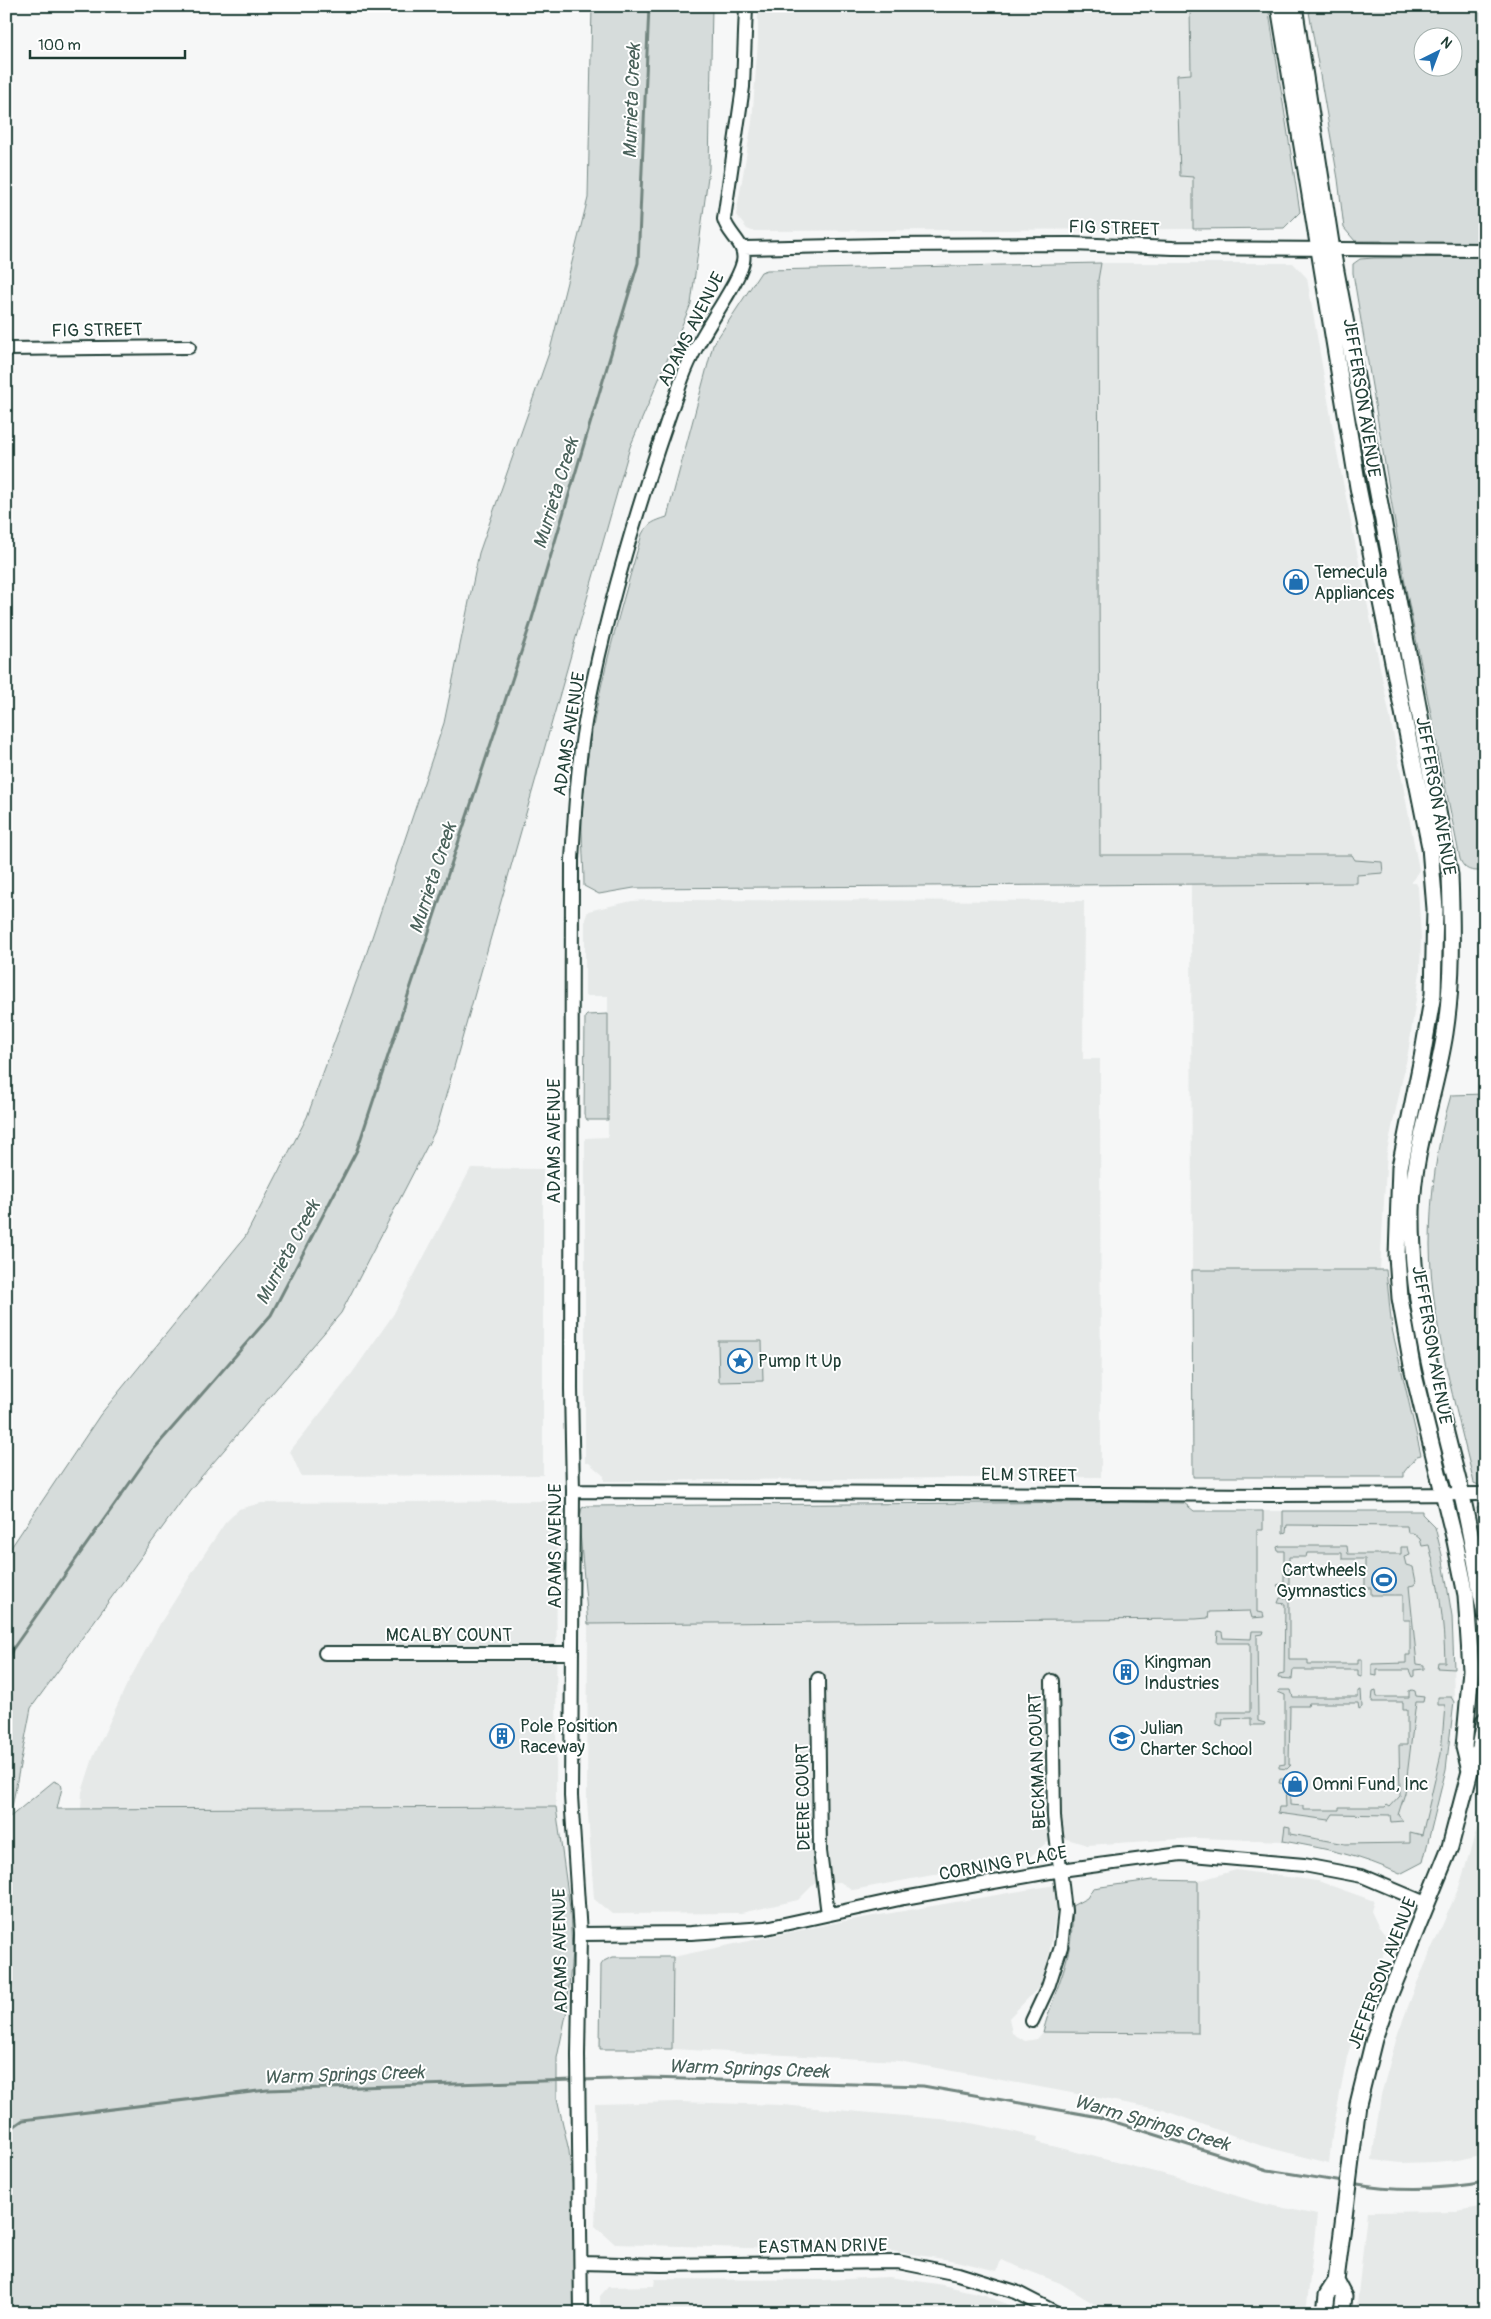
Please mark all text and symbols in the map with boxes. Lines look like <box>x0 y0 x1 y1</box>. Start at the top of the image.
scale bar <box>30 28 185 60</box>
north arrow <box>1414 28 1464 78</box>
text: N <box>1437 33 1456 52</box>
text: 100 m <box>38 36 81 55</box>
water label: Murrieta Creek <box>618 41 646 159</box>
street label: FIG STREET <box>1068 215 1160 242</box>
street label: ADAMS AVENUE <box>653 268 730 390</box>
street label: JEFFERSON AVENUE <box>1338 317 1385 479</box>
street label: FIG STREET <box>51 318 143 343</box>
water label: Murrieta Creek <box>528 433 585 552</box>
place label: Temecula Appliances <box>1314 561 1394 605</box>
shop icon: Temecula Appliances <box>1283 569 1309 595</box>
street label: ADAMS AVENUE <box>548 670 591 798</box>
street label: JEFFERSON AVENUE <box>1410 715 1461 877</box>
water label: Murrieta Creek <box>404 818 463 937</box>
street label: ADAMS AVENUE <box>543 1078 566 1204</box>
water label: Murrieta Creek <box>250 1194 326 1309</box>
street label: JEFFERSON AVENUE <box>1406 1264 1457 1426</box>
place icon: Pump It Up <box>727 1348 753 1374</box>
place label: Pump It Up <box>758 1350 841 1373</box>
street label: ELM STREET <box>981 1463 1077 1488</box>
street label: ADAMS AVENUE <box>544 1483 567 1609</box>
place label: Cartwheels Gymnastics <box>1276 1559 1366 1603</box>
sports icon: Cartwheels Gymnastics <box>1371 1567 1397 1593</box>
street label: MCALBY COUNT <box>386 1624 512 1647</box>
place label: Kingman Industries <box>1144 1651 1219 1695</box>
building icon: Kingman Industries <box>1113 1659 1139 1685</box>
street label: BECKMAN COURT <box>1024 1692 1051 1830</box>
place label: Pole Position Raceway <box>520 1715 618 1759</box>
place label: Julian Charter School <box>1140 1717 1253 1761</box>
building icon: Pole Position Raceway <box>489 1723 515 1749</box>
school or university icon: Julian Charter School <box>1109 1725 1135 1751</box>
street label: DEERE COURT <box>791 1743 816 1851</box>
shop icon: Omni Fund, Inc <box>1282 1771 1308 1797</box>
place label: Omni Fund, Inc <box>1312 1773 1429 1796</box>
street label: CORNING PLACE <box>937 1841 1069 1886</box>
street label: ADAMS AVENUE <box>548 1888 573 2014</box>
street label: JEFFERSON AVENUE <box>1343 1894 1422 2052</box>
water label: Warm Springs Creek <box>668 2054 832 2084</box>
water label: Warm Springs Creek <box>263 2060 427 2090</box>
water label: Warm Springs Creek <box>1071 2089 1234 2157</box>
street label: EASTMAN DRIVE <box>758 2234 888 2259</box>

